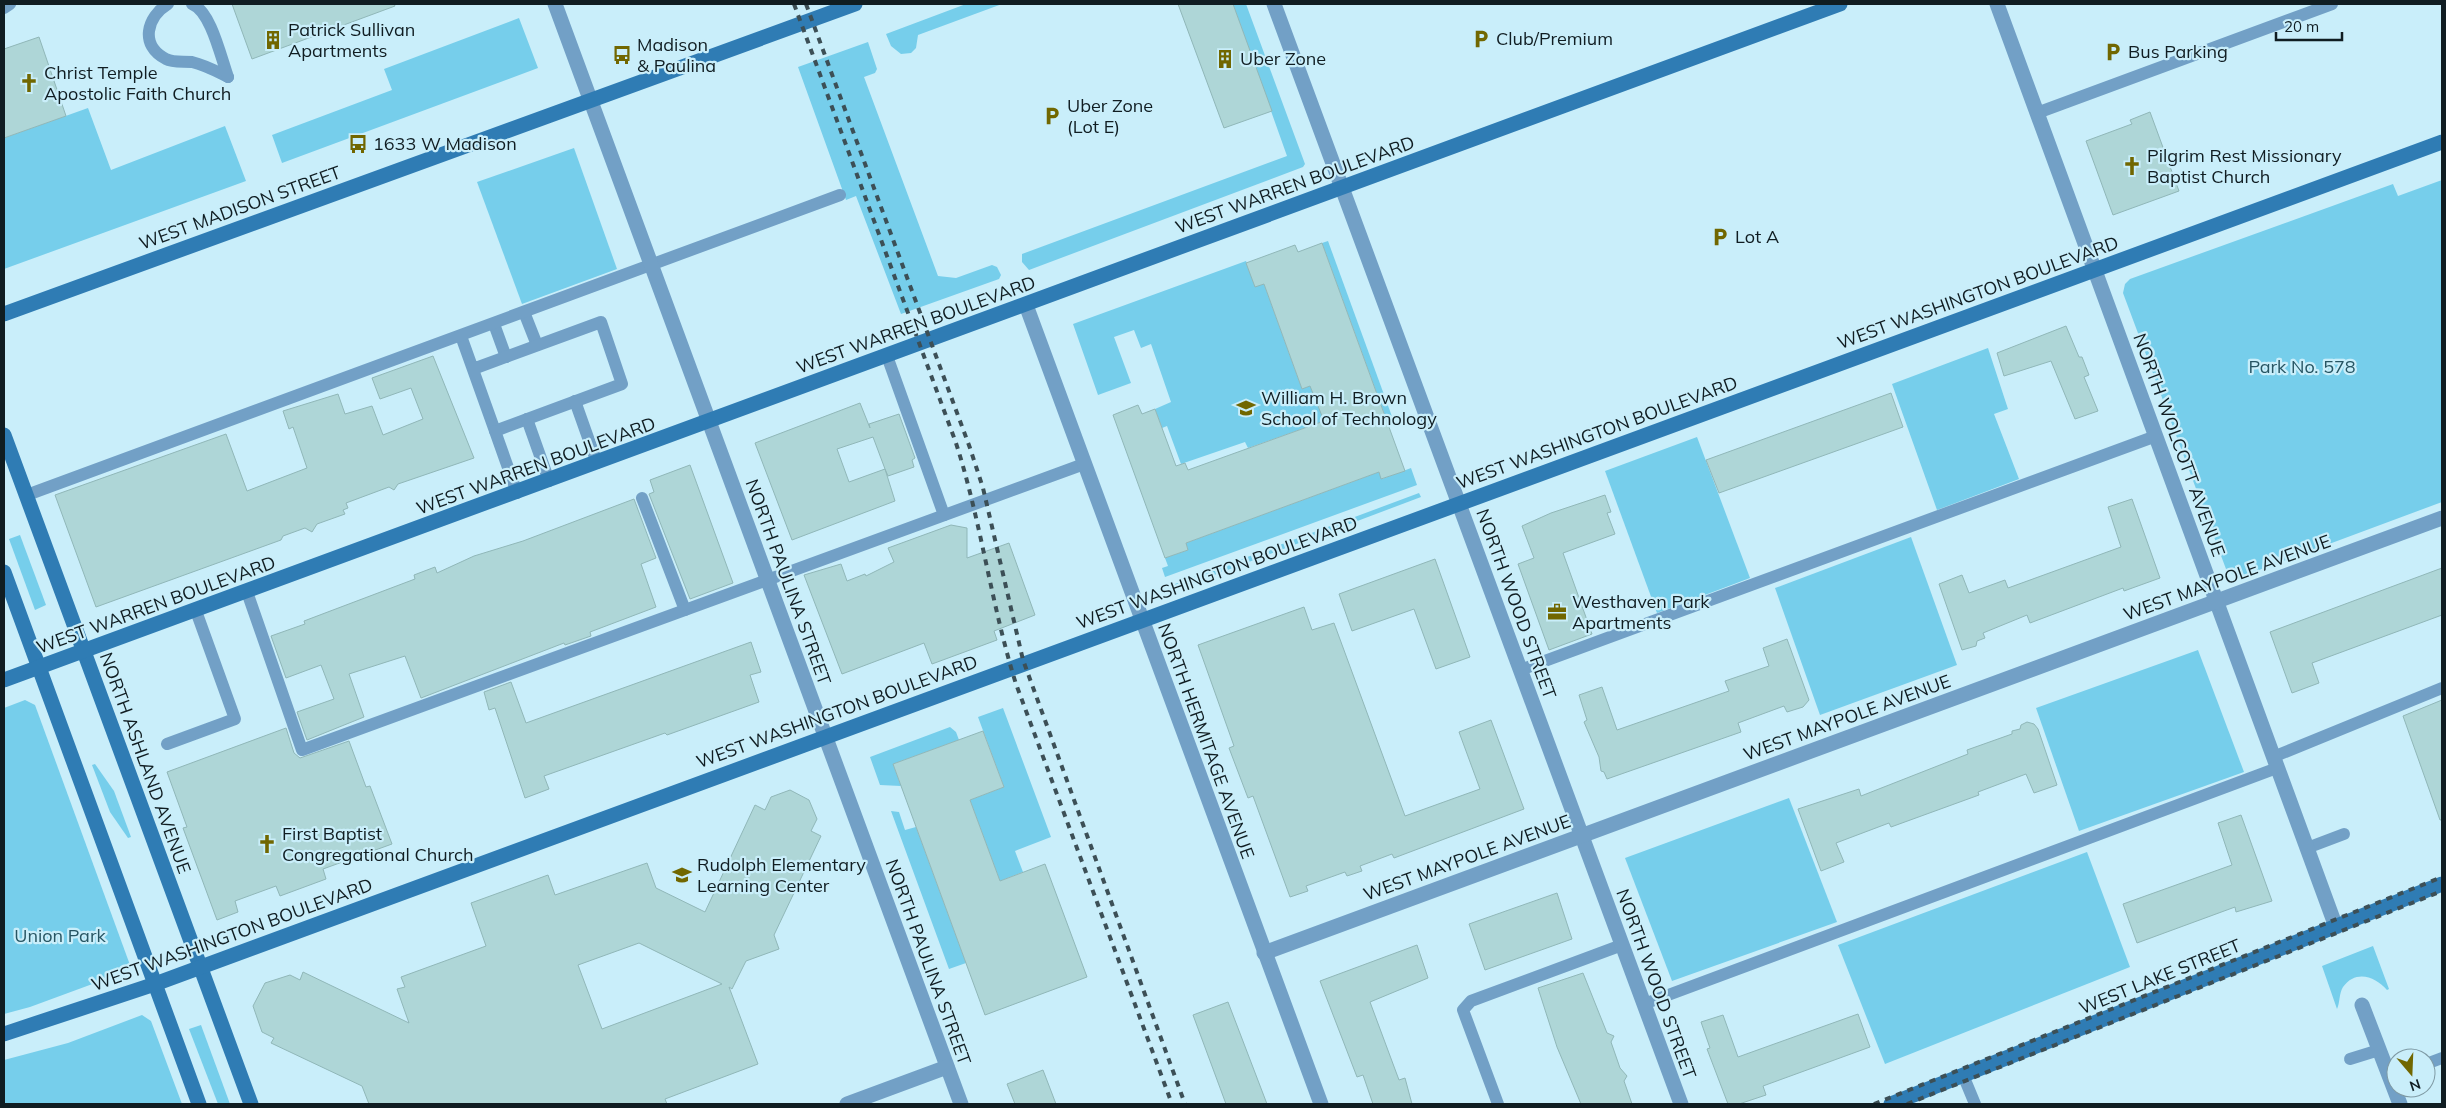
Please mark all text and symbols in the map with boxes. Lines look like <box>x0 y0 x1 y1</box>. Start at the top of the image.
scale bar <box>2276 10 2342 42</box>
text: 20 m <box>2284 17 2319 36</box>
place label: Patrick Sullivan Apartments <box>288 18 415 62</box>
place label: Club/Premium <box>1496 27 1613 50</box>
parking icon: Club/Premium <box>1470 28 1492 50</box>
building icon: Patrick Sullivan Apartments <box>262 29 284 51</box>
place label: Madison & Paulina <box>637 33 716 77</box>
place label: Bus Parking <box>2128 40 2228 63</box>
parking icon: Bus Parking <box>2102 41 2124 63</box>
bus stop icon: Madison & Paulina <box>611 44 633 66</box>
place label: Uber Zone <box>1240 47 1326 70</box>
building icon: Uber Zone <box>1214 48 1236 70</box>
place label: Christ Temple Apostolic Faith Church <box>44 61 231 105</box>
church icon: Christ Temple Apostolic Faith Church <box>18 72 40 94</box>
place label: Uber Zone (Lot E) <box>1067 94 1153 138</box>
parking icon: Uber Zone (Lot E) <box>1041 105 1063 127</box>
street label: WEST WARREN BOULEVARD <box>1172 130 1418 239</box>
place label: 1633 W Madison <box>373 132 517 155</box>
bus stop icon: 1633 W Madison <box>347 133 369 155</box>
place label: Pilgrim Rest Missionary Baptist Church <box>2147 144 2342 188</box>
church icon: Pilgrim Rest Missionary Baptist Church <box>2121 155 2143 177</box>
street label: WEST MADISON STREET <box>136 160 344 255</box>
place label: Lot A <box>1735 225 1779 248</box>
parking icon: Lot A <box>1709 226 1731 248</box>
street label: WEST WASHINGTON BOULEVARD <box>1834 231 2122 354</box>
street label: WEST WARREN BOULEVARD <box>793 270 1039 379</box>
street label: NORTH WOLCOTT AVENUE <box>2128 330 2231 560</box>
park label: Park No. 578 <box>2248 355 2356 378</box>
street label: WEST WASHINGTON BOULEVARD <box>1453 371 1741 494</box>
place label: William H. Brown School of Technology <box>1261 386 1437 430</box>
school or university icon: William H. Brown School of Technology <box>1235 397 1257 419</box>
street label: WEST WARREN BOULEVARD <box>413 411 659 520</box>
street label: NORTH PAULINA STREET <box>740 476 837 688</box>
street label: NORTH WOOD STREET <box>1471 506 1562 702</box>
street label: WEST WASHINGTON BOULEVARD <box>1073 511 1361 634</box>
street label: WEST MAYPOLE AVENUE <box>2120 529 2334 626</box>
street label: WEST WARREN BOULEVARD <box>33 550 279 659</box>
place label: Westhaven Park Apartments <box>1572 590 1710 634</box>
office icon: Westhaven Park Apartments <box>1546 601 1568 623</box>
street label: NORTH HERMITAGE AVENUE <box>1153 620 1260 862</box>
street label: NORTH ASHLAND AVENUE <box>95 649 196 877</box>
street label: WEST WASHINGTON BOULEVARD <box>693 650 981 773</box>
street label: WEST MAYPOLE AVENUE <box>1740 669 1954 766</box>
street label: WEST MAYPOLE AVENUE <box>1360 809 1574 906</box>
place label: First Baptist Congregational Church <box>282 822 474 866</box>
church icon: First Baptist Congregational Church <box>256 833 278 855</box>
place label: Rudolph Elementary Learning Center <box>697 853 866 897</box>
street label: NORTH PAULINA STREET <box>880 856 977 1068</box>
school or university icon: Rudolph Elementary Learning Center <box>671 864 693 886</box>
street label: WEST WASHINGTON BOULEVARD <box>88 873 376 996</box>
street label: NORTH WOOD STREET <box>1611 886 1702 1082</box>
park label: Union Park <box>14 924 106 947</box>
street label: WEST LAKE STREET <box>2076 934 2244 1019</box>
north arrow <box>2386 1048 2436 1098</box>
text: N <box>2407 1075 2423 1096</box>

